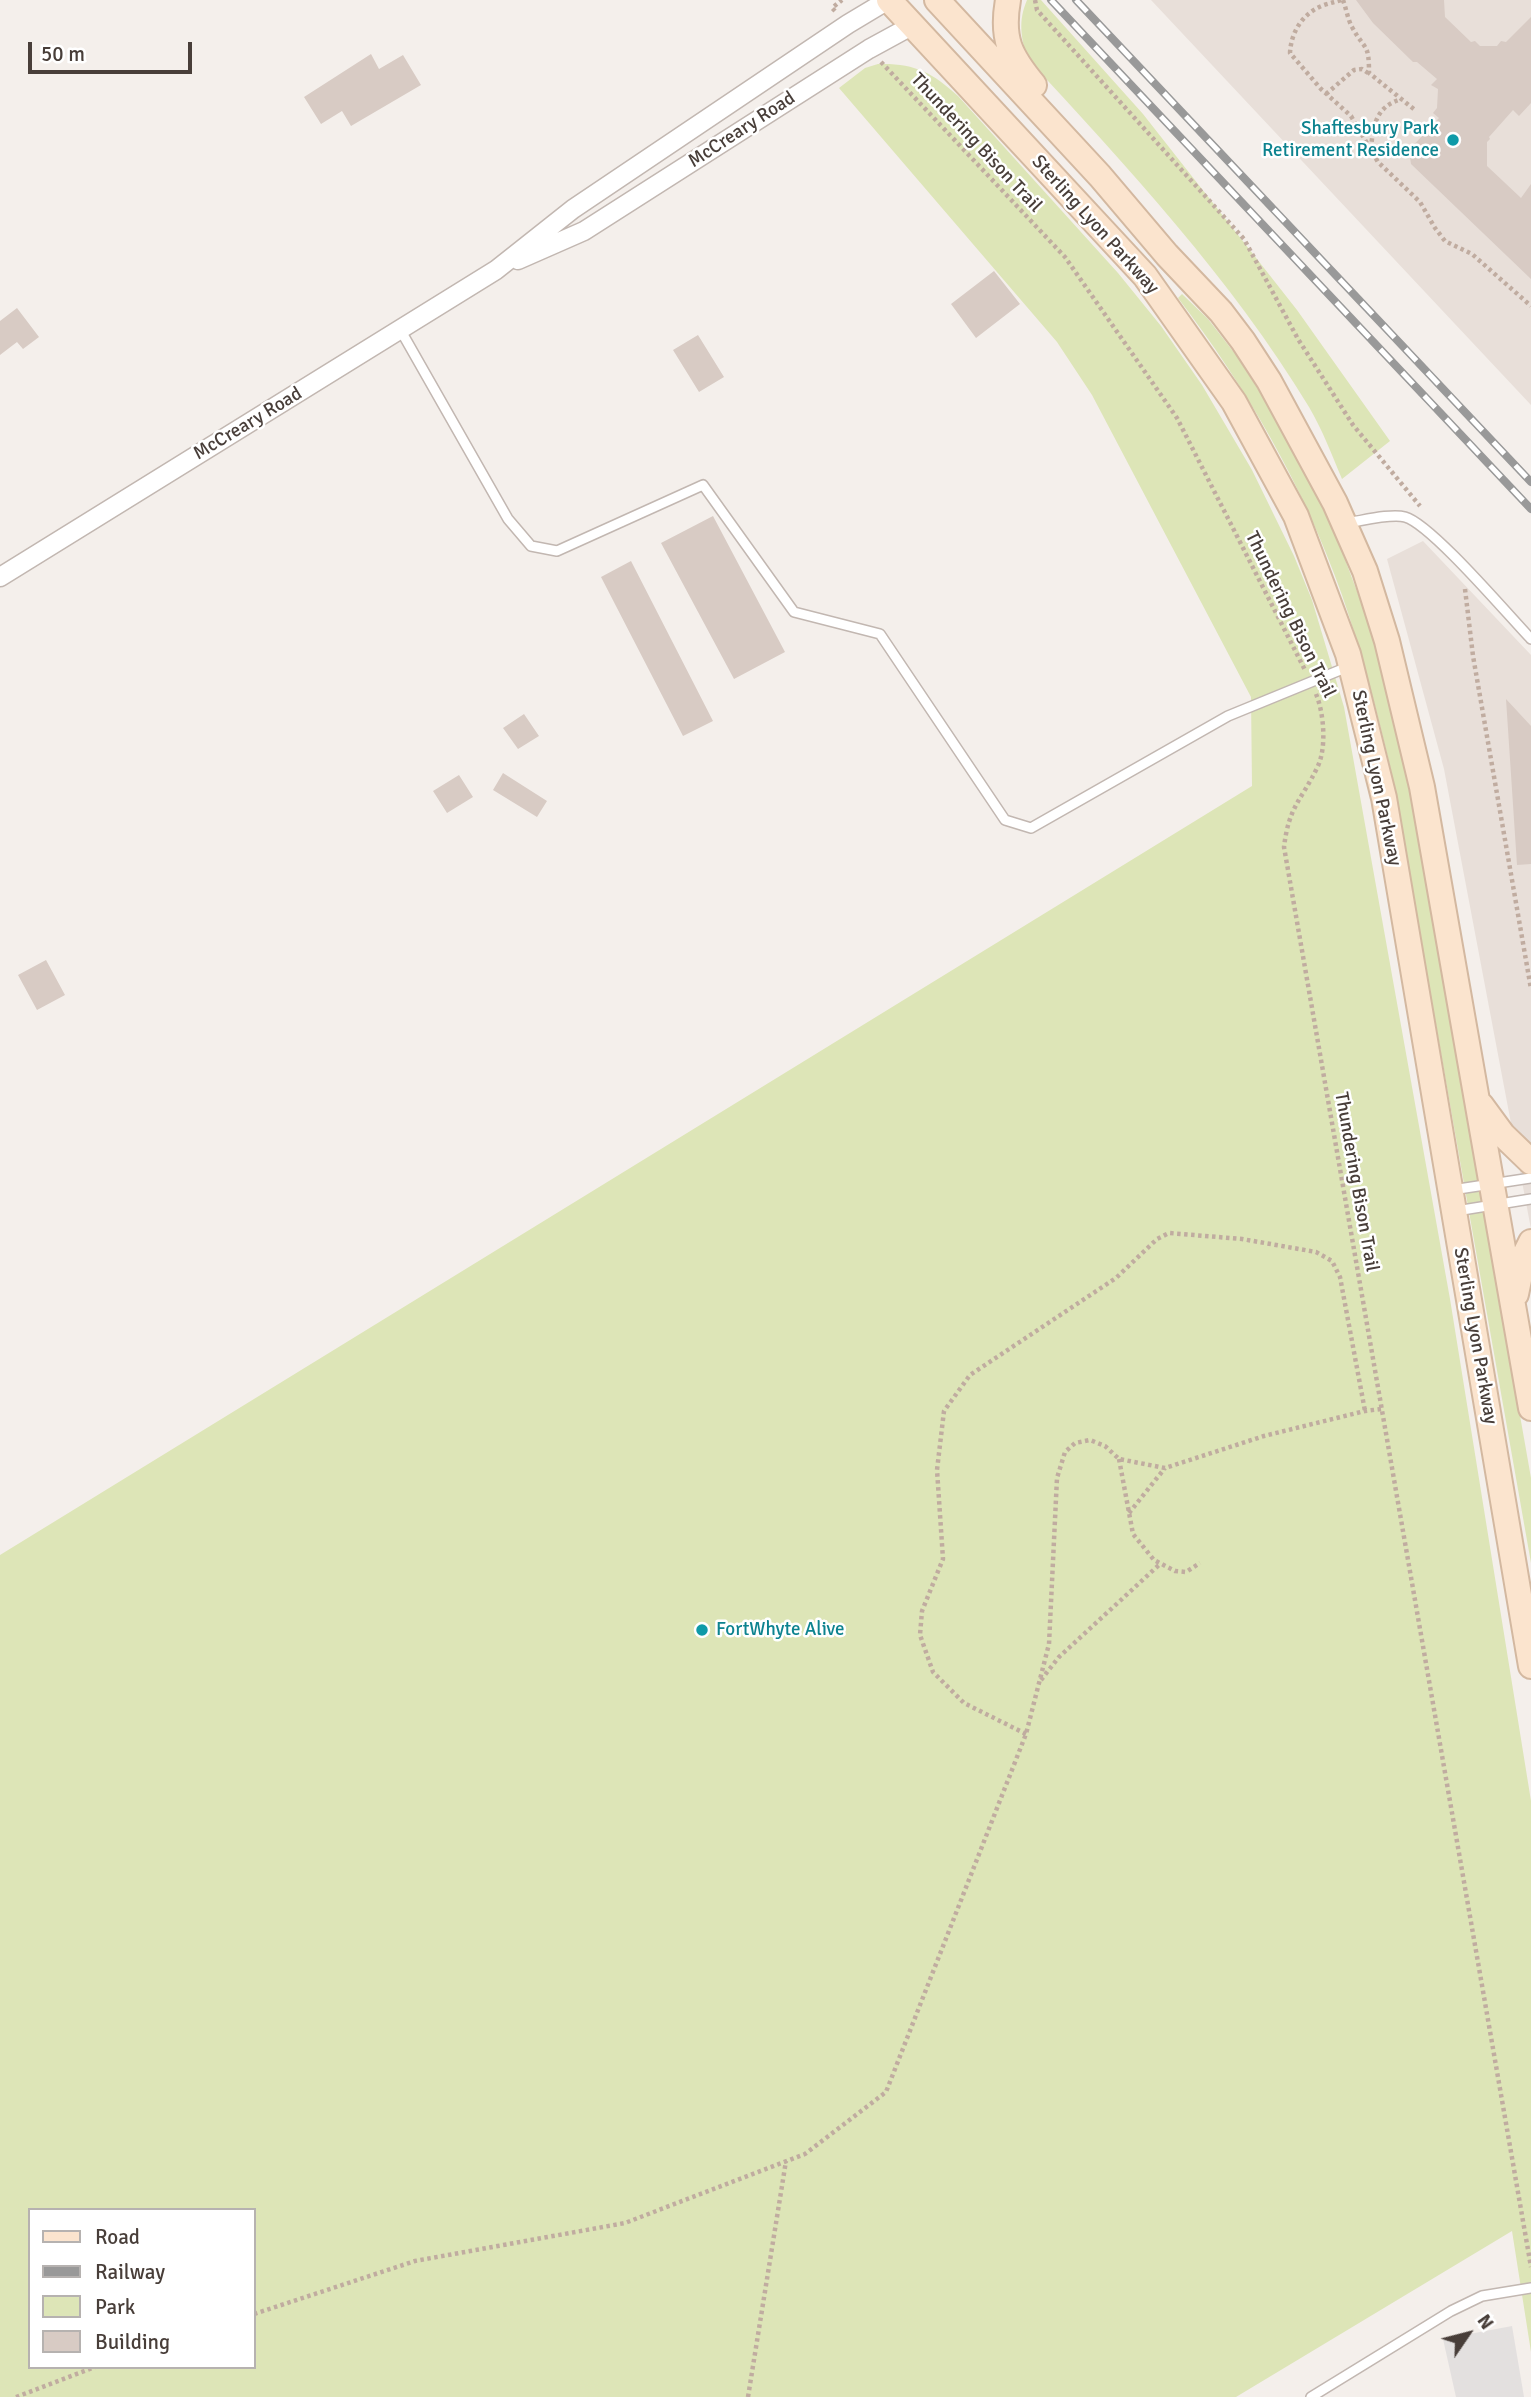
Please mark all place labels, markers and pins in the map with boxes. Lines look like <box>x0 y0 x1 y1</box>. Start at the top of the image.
place label: Shaftesbury Park Retirement Residence <box>1262 118 1439 162</box>
marker: Shaftesbury Park Retirement Residence <box>1445 132 1461 148</box>
place label: FortWhyte Alive <box>716 1619 845 1641</box>
marker: FortWhyte Alive <box>694 1622 710 1638</box>

